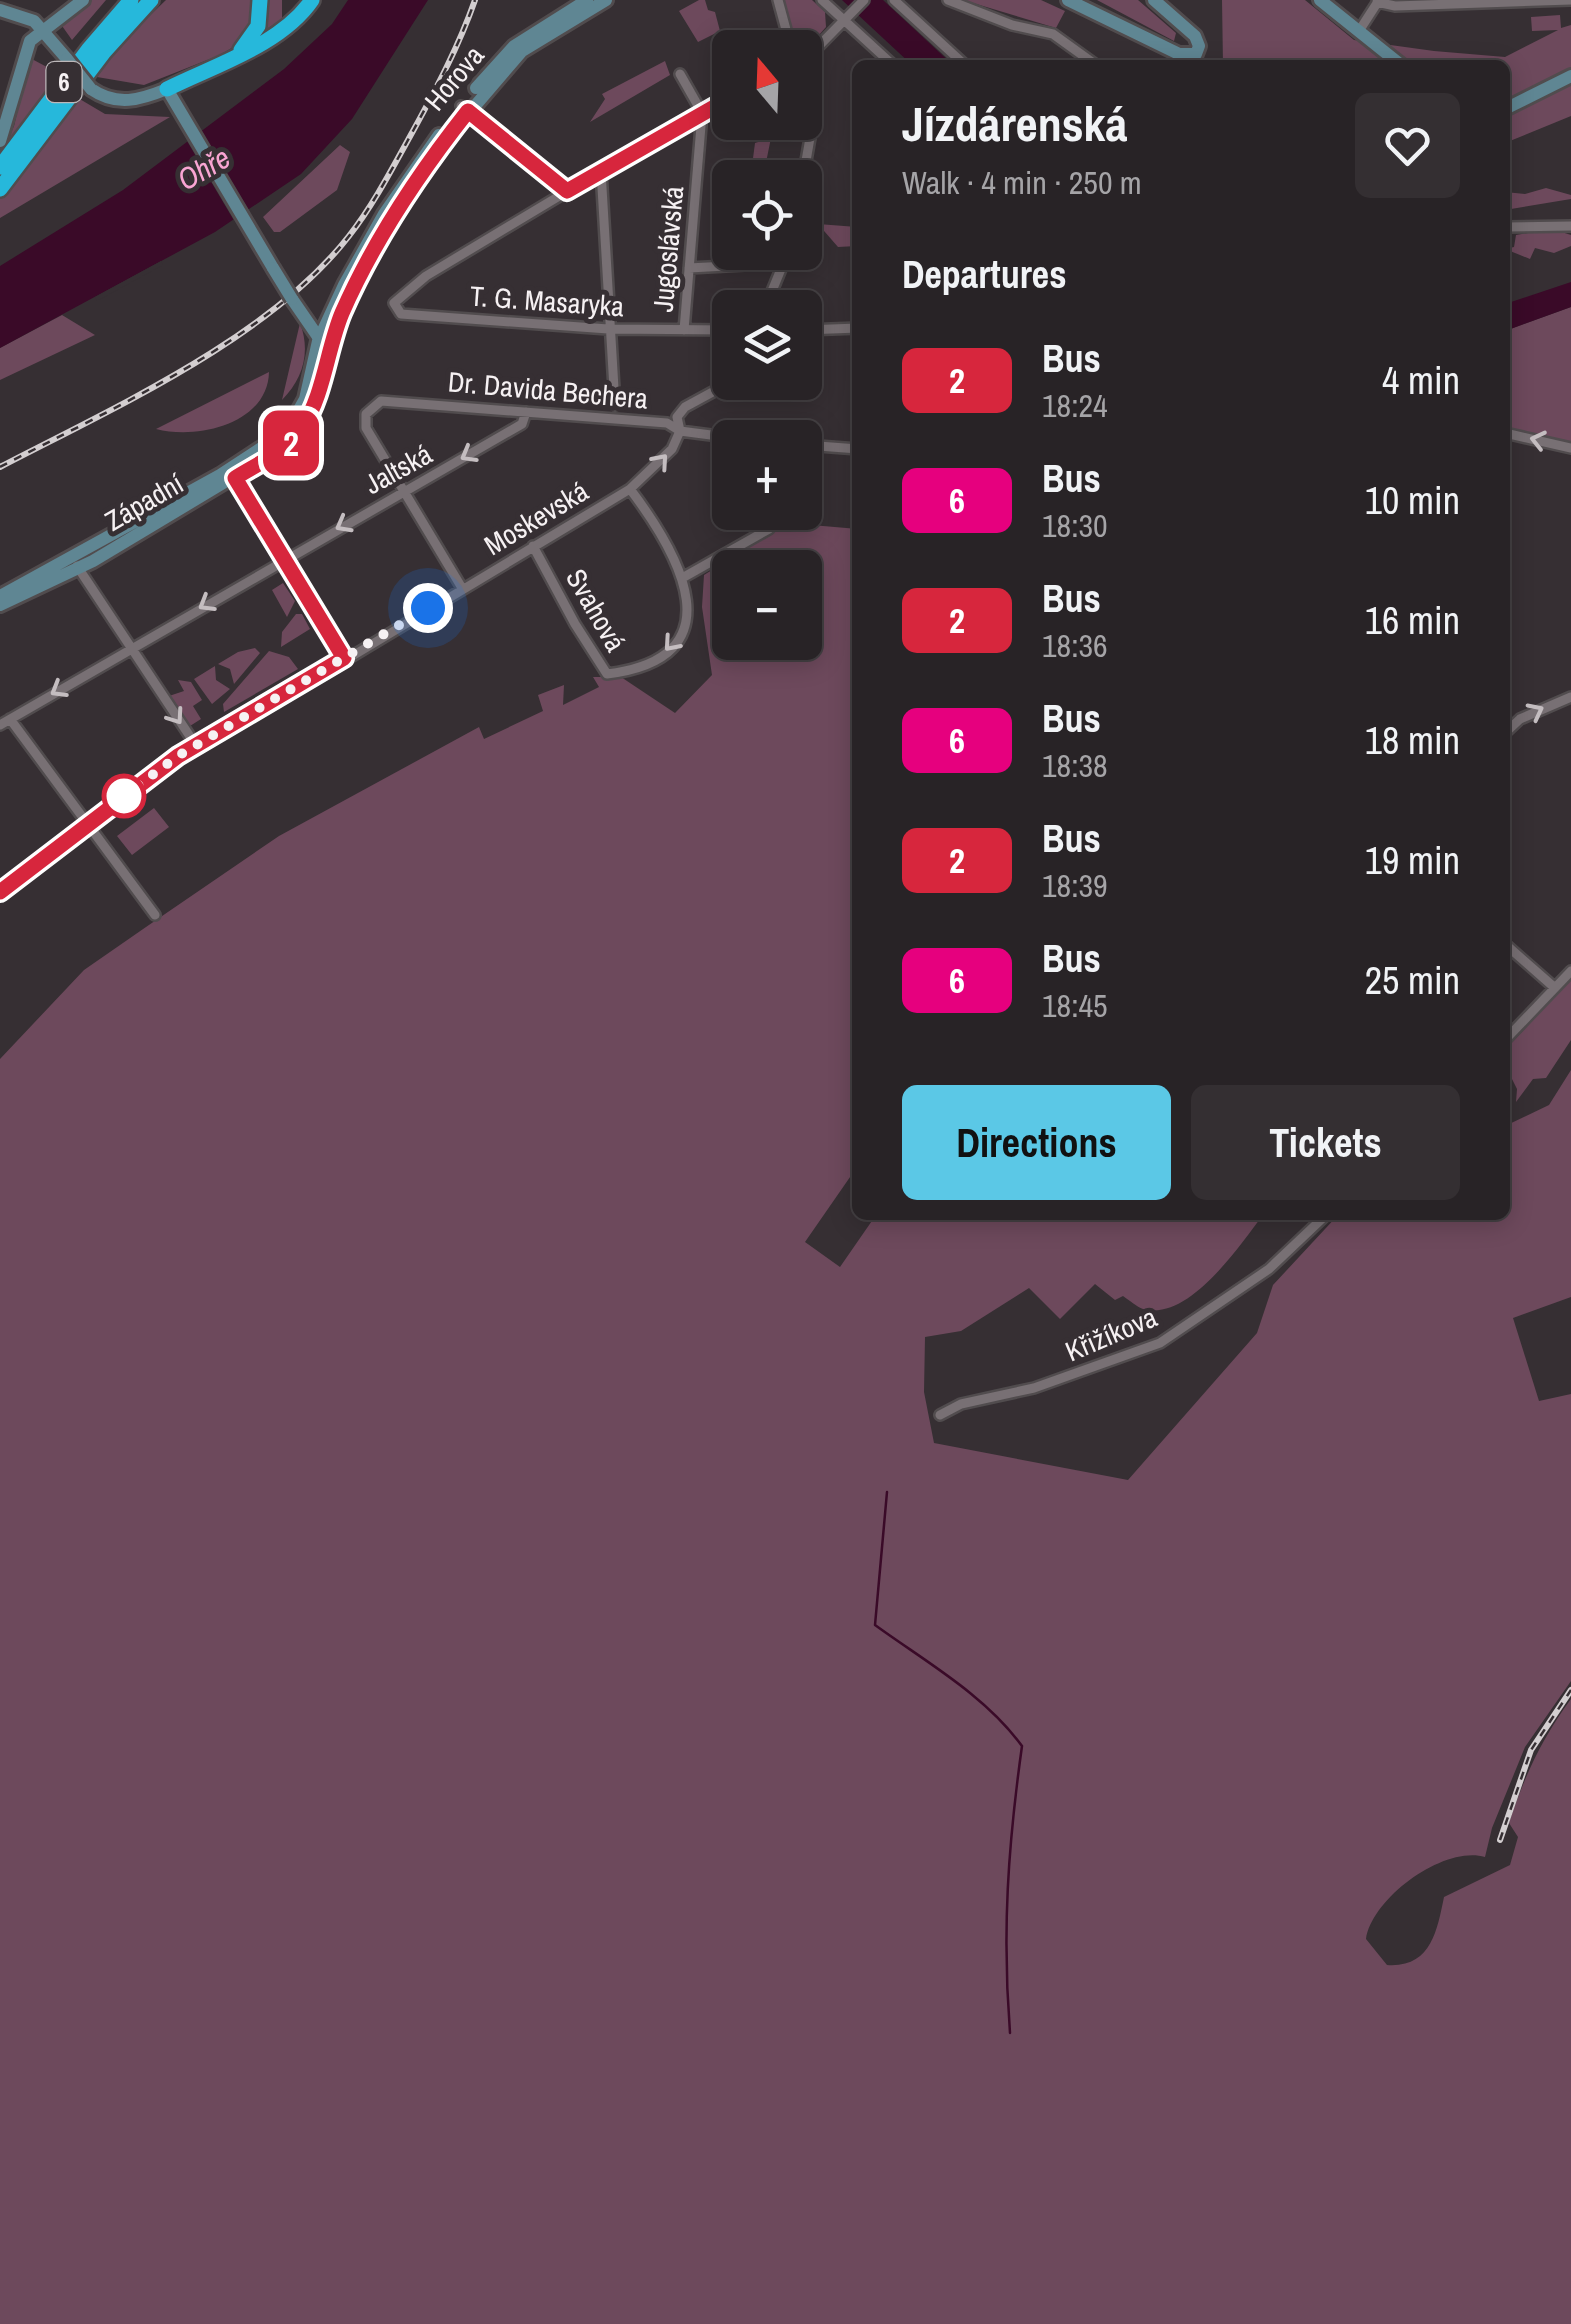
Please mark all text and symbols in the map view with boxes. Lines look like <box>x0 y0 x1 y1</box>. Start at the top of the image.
north arrow <box>712 30 822 140</box>
map controls <box>712 30 822 660</box>
street label: Horova <box>416 37 492 119</box>
road number: 6 <box>46 62 82 102</box>
text: Jízdárenská <box>902 91 1127 156</box>
button: heart <box>1355 93 1460 198</box>
water label: Ohře <box>170 137 237 199</box>
button: locate <box>712 160 822 270</box>
text: Walk · 4 min · 250 m <box>902 161 1142 204</box>
street label: Jugoslávská <box>644 184 692 314</box>
text: Departures <box>902 249 1067 300</box>
street label: T. G. Masaryka <box>469 277 626 325</box>
button: layers <box>712 290 822 400</box>
text: Bus <box>1042 333 1101 384</box>
text: 4 min <box>1382 355 1460 406</box>
text: 2 <box>949 357 965 404</box>
street label: Dr. Davida Bechera <box>447 362 650 418</box>
text: 18:24 <box>1042 384 1108 427</box>
line badge: 2 <box>258 410 324 476</box>
text: 2 <box>283 420 299 467</box>
button: + <box>712 420 822 530</box>
one-way arrow <box>1530 431 1547 452</box>
street label: Jaltská <box>358 435 439 503</box>
one-way arrow <box>461 443 479 462</box>
text: Bus <box>1042 453 1101 504</box>
one-way arrow <box>650 454 668 472</box>
street label: Západní <box>98 464 191 540</box>
street label: Moskevská <box>477 472 595 564</box>
text: 10 min <box>1365 475 1460 526</box>
text: 6 <box>949 477 965 524</box>
text: 18:30 <box>1042 504 1108 547</box>
one-way arrow <box>336 512 354 532</box>
button: − <box>712 550 822 660</box>
street label: Svahová <box>557 562 635 658</box>
text: Bus <box>1042 573 1101 624</box>
your location <box>403 583 453 633</box>
one-way arrow <box>199 592 217 611</box>
text: 16 min <box>1365 595 1460 646</box>
text: 2 <box>949 597 965 644</box>
text: 18:36 <box>1042 624 1108 667</box>
one-way arrow <box>664 632 682 651</box>
one-way arrow <box>51 678 69 697</box>
text: Bus <box>1042 693 1101 744</box>
one-way arrow <box>1526 703 1544 723</box>
one-way arrow <box>163 706 182 725</box>
text: 18 min <box>1365 715 1460 766</box>
text: 6 <box>949 717 965 764</box>
text: 18:38 <box>1042 744 1108 787</box>
unlabelled marker <box>103 775 145 817</box>
text: Bus <box>1042 813 1101 864</box>
text: 19 min <box>1365 835 1460 886</box>
text: 2 <box>949 837 965 884</box>
text: 18:39 <box>1042 864 1108 907</box>
text: Bus <box>1042 933 1101 984</box>
text: 25 min <box>1365 955 1460 1006</box>
text: 6 <box>949 957 965 1004</box>
text: 18:45 <box>1042 984 1108 1027</box>
button: Directions <box>902 1085 1171 1200</box>
button: Tickets <box>1191 1085 1460 1200</box>
street label: Křižíkova <box>1060 1298 1163 1370</box>

